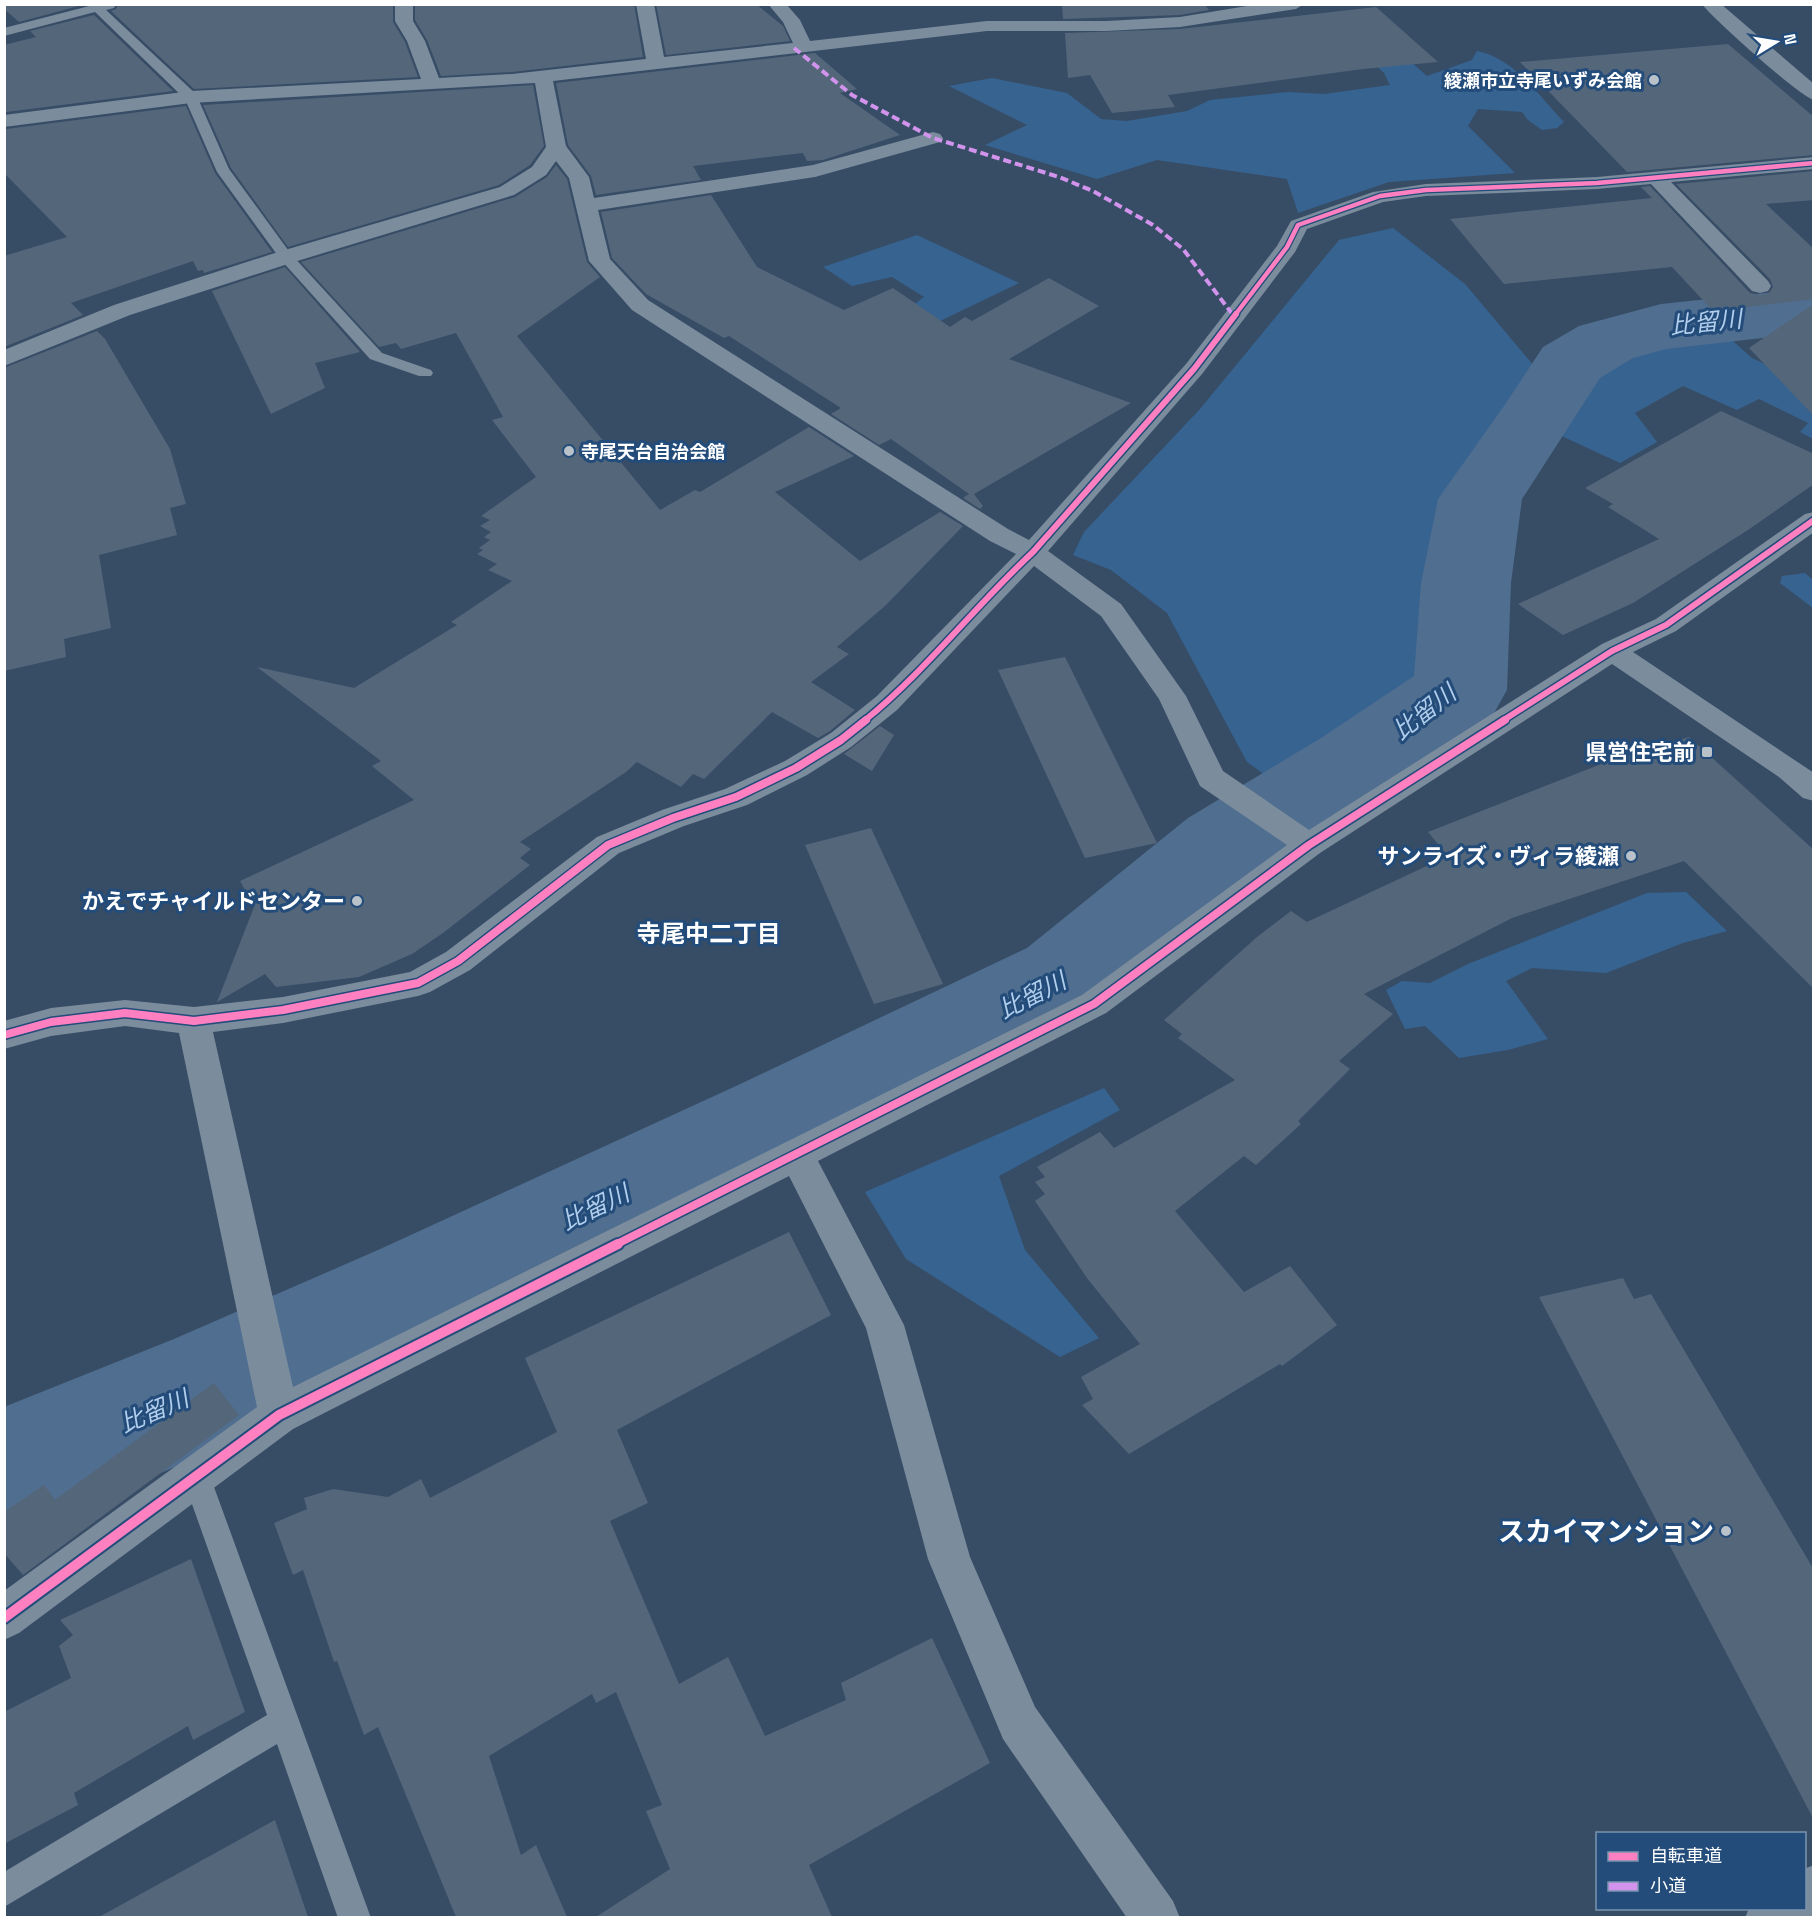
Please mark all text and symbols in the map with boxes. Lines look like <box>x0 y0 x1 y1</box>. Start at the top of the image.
north arrow <box>1746 12 1806 72</box>
text: N <box>1779 32 1802 47</box>
place label: 綾瀬市立寺尾いずみ会館 <box>1444 69 1642 92</box>
marker: 綾瀬市立寺尾いずみ会館 <box>1647 73 1661 87</box>
water label: 比留川 <box>1669 303 1746 341</box>
place label: 寺尾天台自治会館 <box>581 440 725 463</box>
marker: 寺尾天台自治会館 <box>562 444 576 458</box>
water label: 比留川 <box>1386 676 1464 746</box>
place label: 県営住宅前 <box>1585 738 1695 766</box>
marker: 県営住宅前 <box>1700 745 1714 759</box>
place label: サンライズ・ヴィラ綾瀬 <box>1378 842 1619 870</box>
marker: サンライズ・ヴィラ綾瀬 <box>1624 849 1638 863</box>
place label: かえでチャイルドセンター <box>82 887 345 915</box>
marker: かえでチャイルドセンター <box>350 894 364 908</box>
district label: 寺尾中二丁目 <box>637 918 781 949</box>
water label: 比留川 <box>993 963 1074 1025</box>
water label: 比留川 <box>556 1176 637 1237</box>
water label: 比留川 <box>115 1381 196 1439</box>
place label: スカイマンション <box>1498 1514 1714 1549</box>
marker: スカイマンション <box>1719 1524 1733 1538</box>
legend <box>1596 1832 1806 1910</box>
text: 自転車道 <box>1650 1844 1722 1867</box>
text: 小道 <box>1650 1874 1686 1897</box>

